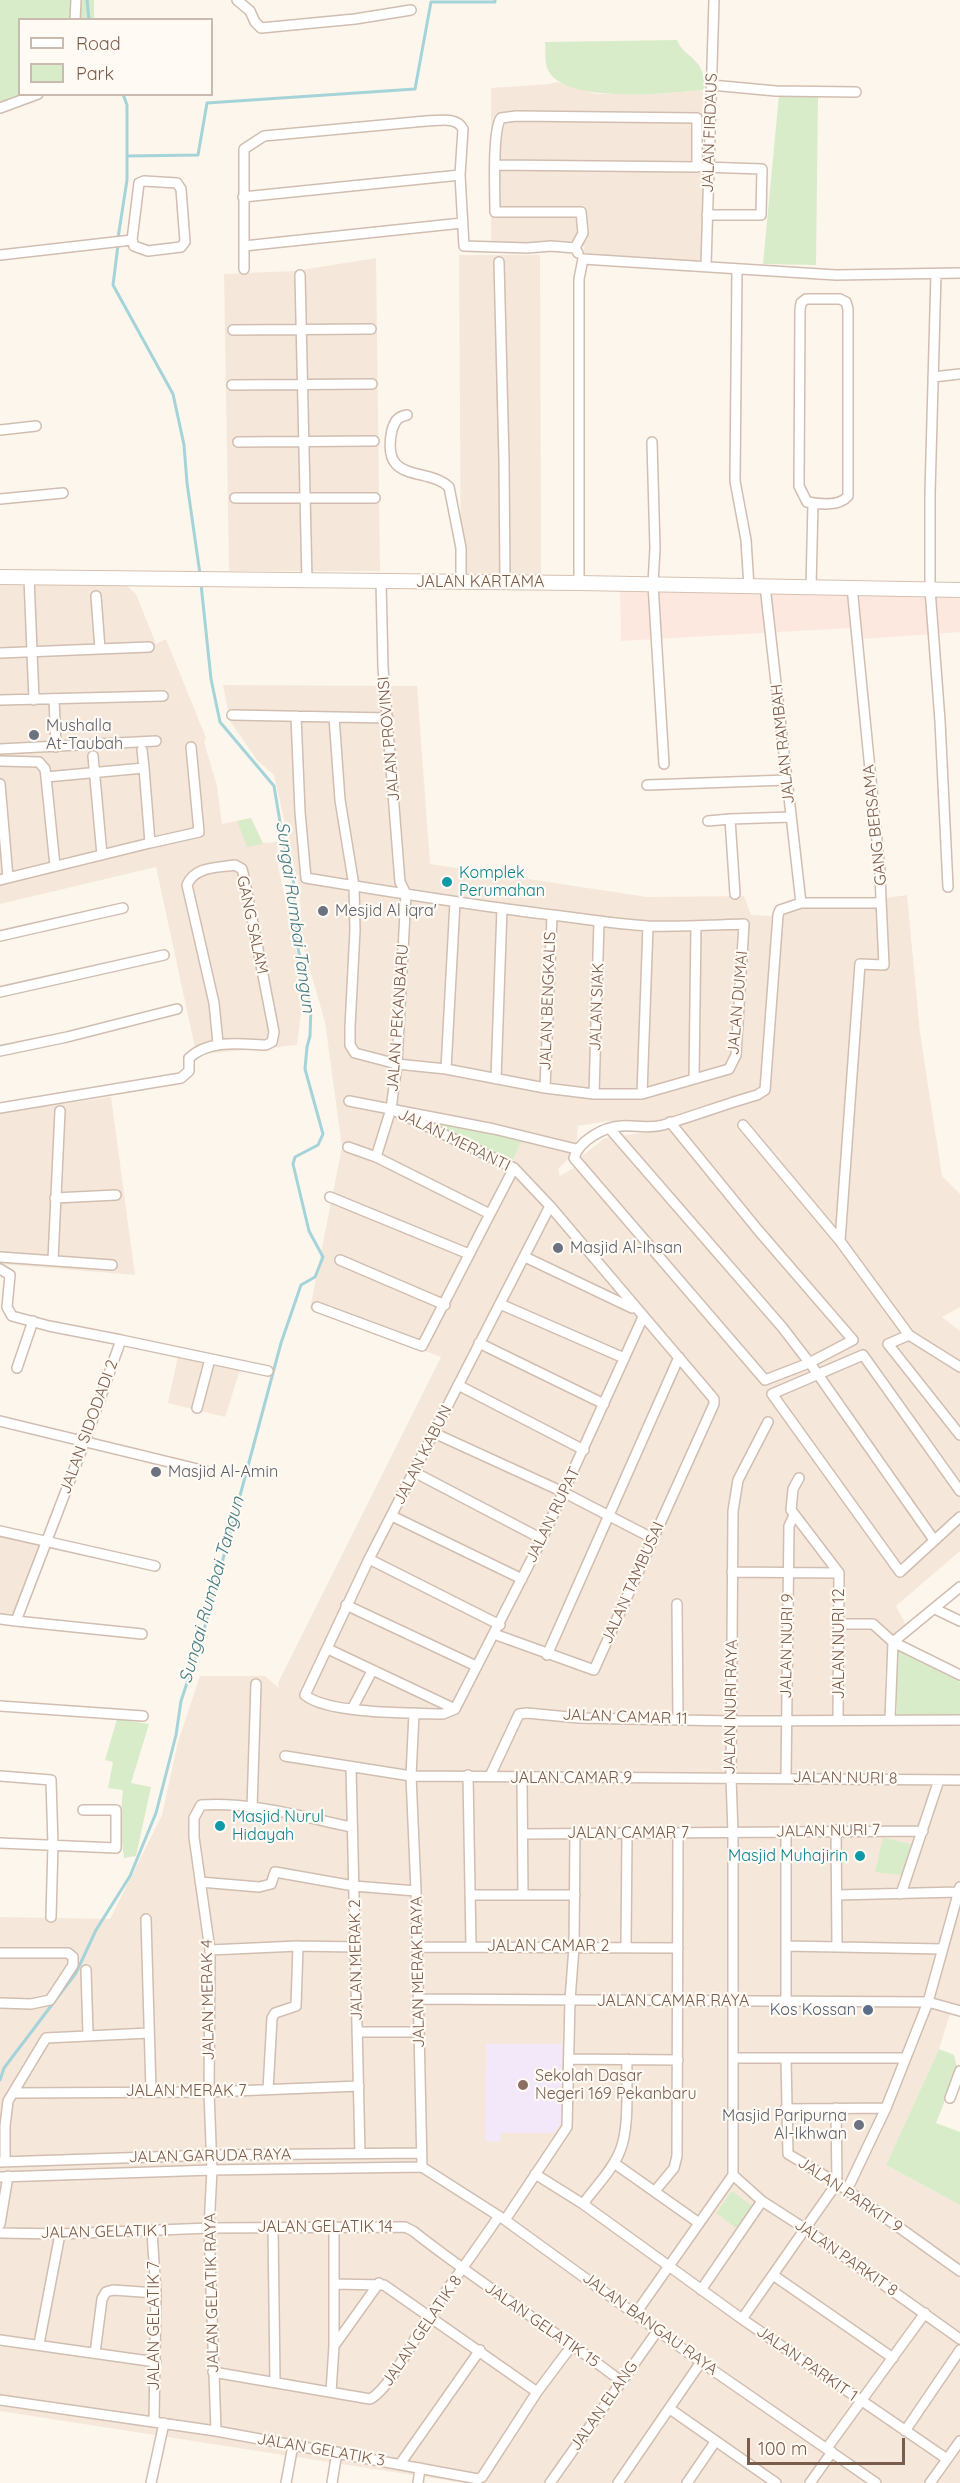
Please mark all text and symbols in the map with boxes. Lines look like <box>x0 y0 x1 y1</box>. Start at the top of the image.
legend <box>18 18 213 96</box>
text: Road <box>76 32 121 55</box>
text: Park <box>76 62 114 85</box>
street label: JALAN FIRDAUS <box>698 73 722 193</box>
street label: JALAN KARTAMA <box>416 572 544 592</box>
street label: JALAN PROVINSI <box>374 676 404 802</box>
street label: JALAN RAMBAH <box>767 683 799 805</box>
place label: Mushalla At-Taubah <box>46 716 123 754</box>
marker: Mushalla At-Taubah <box>27 728 41 742</box>
street label: GANG BERSAMA <box>859 763 891 887</box>
water label: Sungai Rumbai Tangun <box>271 820 319 1014</box>
place label: Komplek Perumahan <box>459 863 545 901</box>
street label: GANG SALAM <box>232 874 272 976</box>
marker: Komplek Perumahan <box>440 875 454 889</box>
place label: Mesjid Al iqra' <box>335 901 437 921</box>
marker: Mesjid Al iqra' <box>316 904 330 918</box>
street label: JALAN BENGKALIS <box>536 931 560 1071</box>
street label: JALAN PEKANBARU <box>383 943 413 1093</box>
street label: JALAN DUMAI <box>724 950 752 1056</box>
street label: JALAN SIAK <box>586 963 608 1051</box>
street label: JALAN MERANTI <box>395 1104 513 1176</box>
place label: Masjid Al-Ihsan <box>570 1238 682 1258</box>
marker: Masjid Al-Ihsan <box>551 1241 565 1255</box>
street label: JALAN SIDODADI 2 <box>56 1357 122 1497</box>
street label: JALAN KABUN <box>390 1402 456 1508</box>
place label: Masjid Al-Amin <box>168 1462 278 1482</box>
street label: JALAN RUPAT <box>522 1464 584 1566</box>
marker: Masjid Al-Amin <box>149 1465 163 1479</box>
water label: Sungai Rumbai Tangun <box>175 1494 249 1686</box>
street label: JALAN TAMBUSAI <box>597 1519 669 1647</box>
street label: JALAN NURI 12 <box>829 1588 849 1700</box>
street label: JALAN NURI 9 <box>776 1593 798 1699</box>
street label: JALAN NURI RAYA <box>720 1639 742 1775</box>
street label: JALAN CAMAR 11 <box>562 1705 688 1729</box>
street label: JALAN NURI 8 <box>792 1767 898 1789</box>
street label: JALAN CAMAR 9 <box>510 1768 632 1788</box>
place label: Masjid Nurul Hidayah <box>232 1807 324 1845</box>
marker: Masjid Nurul Hidayah <box>213 1819 227 1833</box>
street label: JALAN NURI 7 <box>776 1820 880 1842</box>
street label: JALAN CAMAR 7 <box>567 1823 689 1843</box>
place label: Masjid Muhajirin <box>728 1846 848 1866</box>
marker: Masjid Muhajirin <box>853 1849 867 1863</box>
street label: JALAN MERAK RAYA <box>407 1896 429 2048</box>
street label: JALAN MERAK 2 <box>345 1899 367 2021</box>
street label: JALAN CAMAR 2 <box>487 1936 609 1956</box>
street label: JALAN MERAK 4 <box>197 1939 219 2061</box>
street label: JALAN CAMAR RAYA <box>597 1991 749 2011</box>
place label: Kos Kossan <box>770 2000 856 2020</box>
marker: Kos Kossan <box>861 2003 875 2017</box>
place label: Sekolah Dasar Negeri 169 Pekanbaru <box>535 2066 697 2104</box>
marker: Sekolah Dasar Negeri 169 Pekanbaru <box>516 2078 530 2092</box>
street label: JALAN MERAK 7 <box>126 2081 246 2101</box>
place label: Masjid Paripurna Al-Ikhwan <box>722 2106 847 2144</box>
marker: Masjid Paripurna Al-Ikhwan <box>852 2118 866 2132</box>
street label: JALAN GARUDA RAYA <box>128 2145 292 2167</box>
street label: JALAN PARKIT 9 <box>794 2153 906 2237</box>
street label: JALAN GELATIK RAYA <box>201 2213 223 2373</box>
street label: JALAN PARKIT 8 <box>791 2215 901 2301</box>
street label: JALAN GELATIK 14 <box>257 2217 393 2237</box>
street label: JALAN GELATIK 1 <box>40 2221 168 2243</box>
street label: JALAN GELATIK 7 <box>144 2261 164 2391</box>
street label: JALAN BANGAU RAYA <box>579 2268 721 2380</box>
street label: JALAN GELATIK 8 <box>378 2272 466 2390</box>
street label: JALAN GELATIK 15 <box>481 2278 603 2372</box>
street label: JALAN PARKIT 1 <box>753 2322 861 2406</box>
street label: JALAN ELANG <box>566 2358 642 2454</box>
scale bar <box>750 2426 908 2464</box>
street label: JALAN GELATIK 3 <box>256 2429 386 2471</box>
text: 100 m <box>758 2437 807 2460</box>

